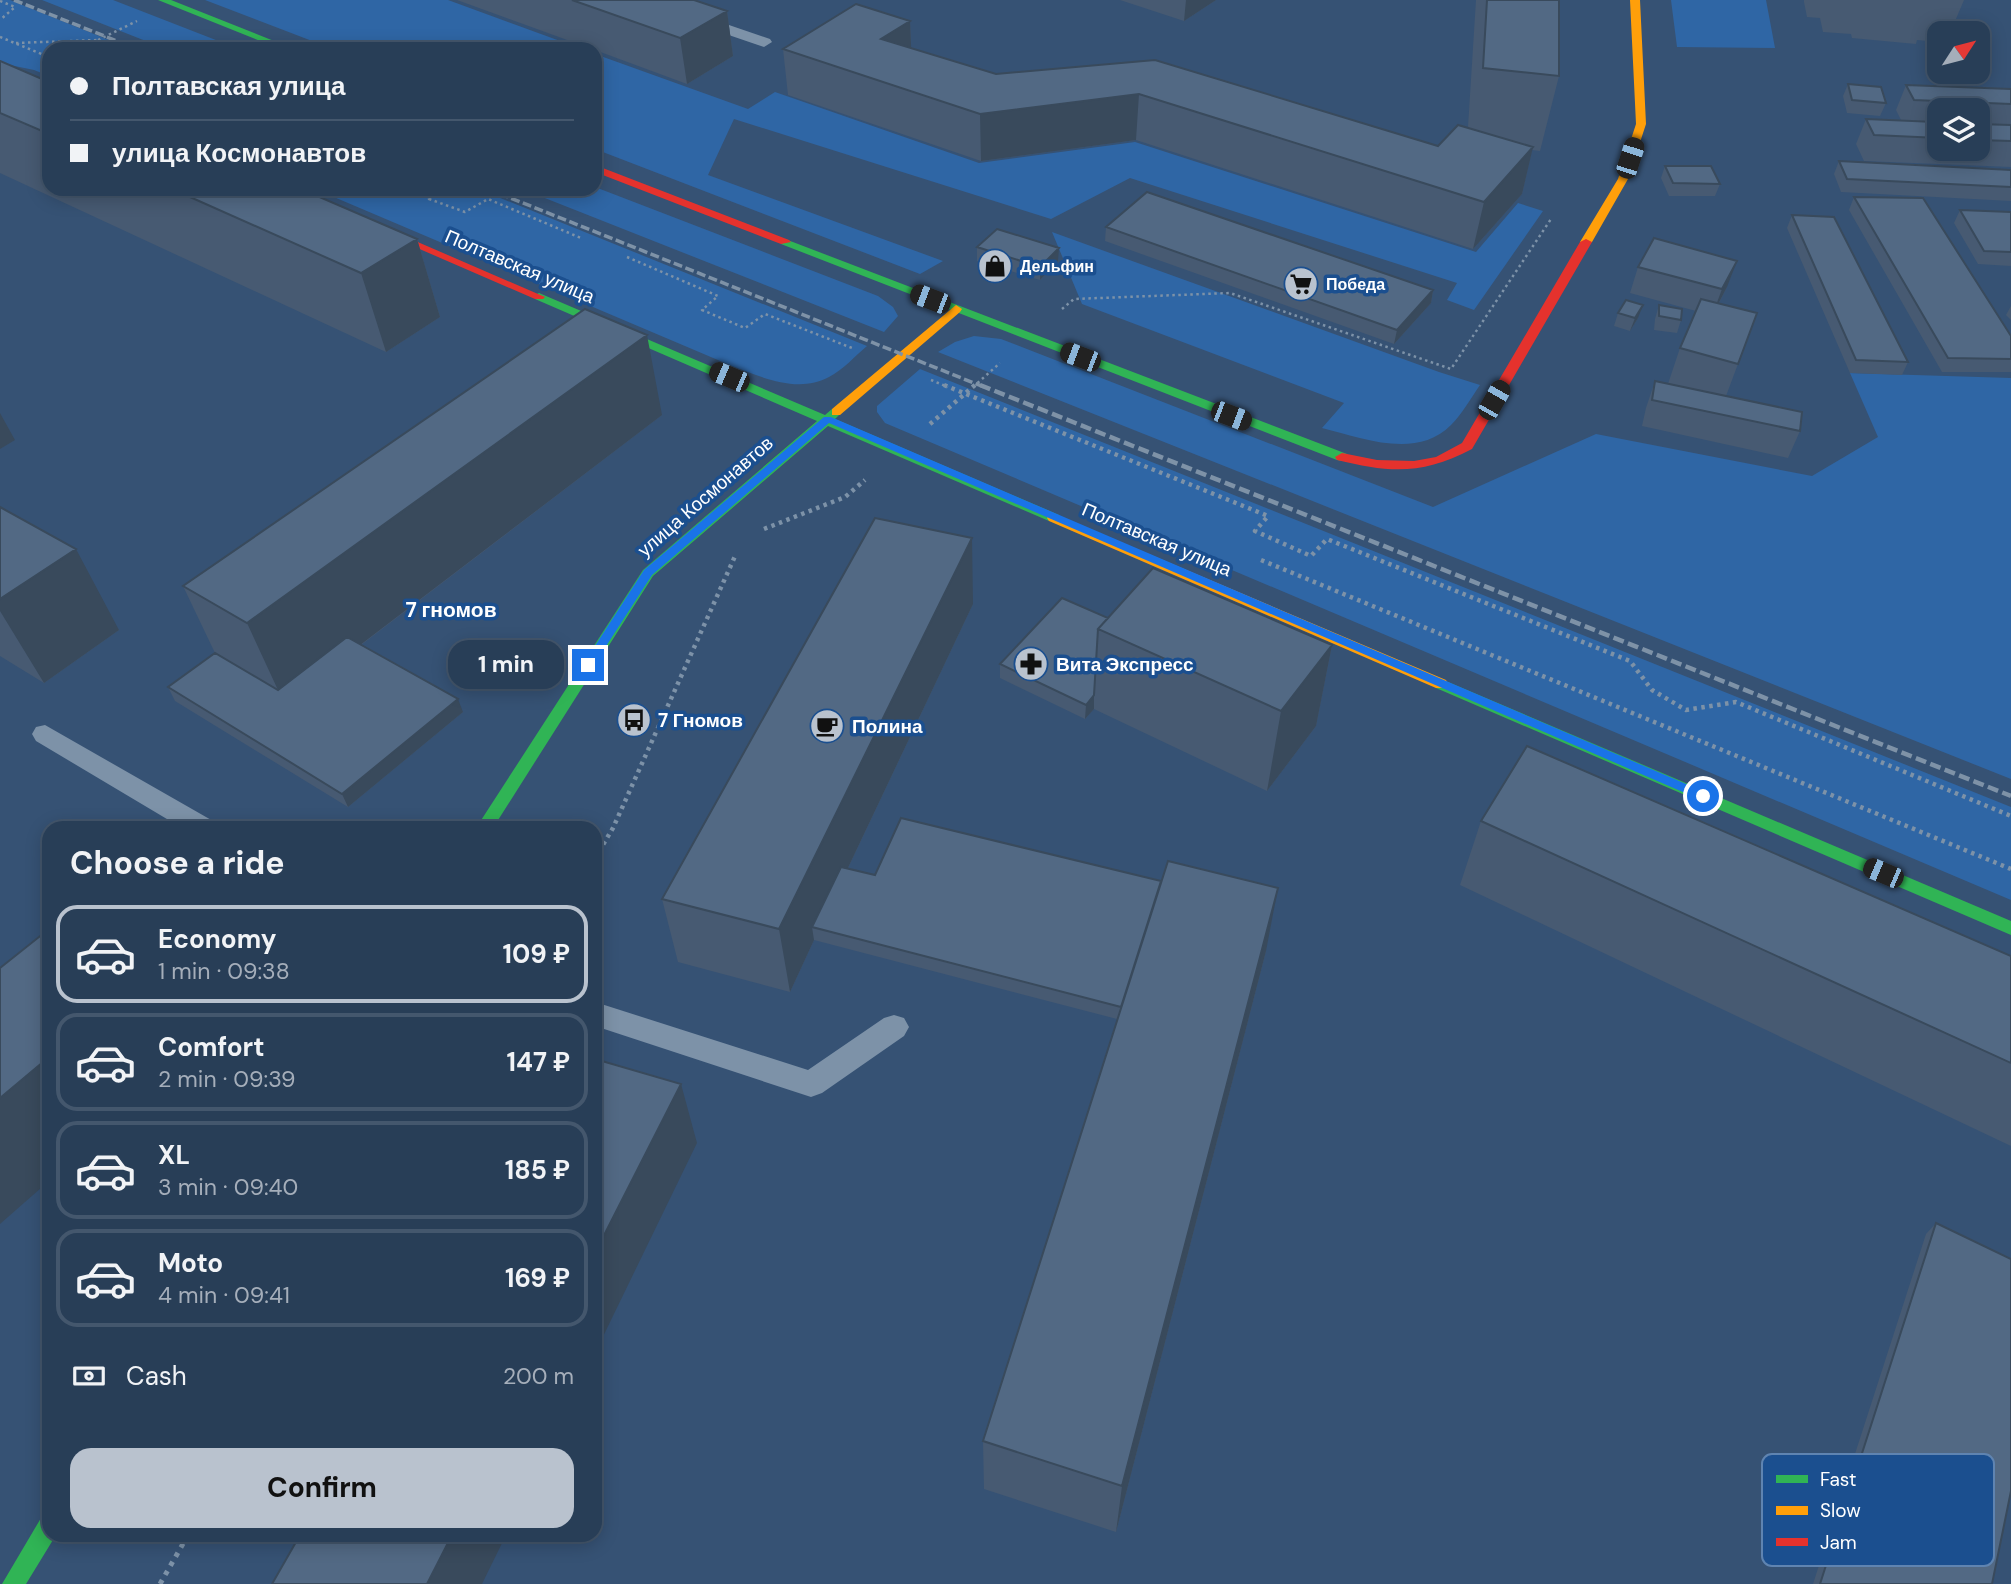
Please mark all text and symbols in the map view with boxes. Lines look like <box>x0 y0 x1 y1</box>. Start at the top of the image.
north arrow <box>1927 21 1990 84</box>
map controls <box>1927 21 1990 161</box>
text: Полтавская улица <box>112 69 346 103</box>
button: layers <box>1927 98 1990 161</box>
car <box>1614 135 1647 181</box>
text: улица Космонавтов <box>112 136 366 170</box>
street label: Полтавская улица <box>441 224 599 309</box>
shop icon: Дельфин <box>976 247 1014 285</box>
place label: Дельфин <box>1020 256 1094 277</box>
supermarket icon: Победа <box>1282 265 1320 303</box>
place label: Победа <box>1326 274 1385 295</box>
car <box>907 282 954 316</box>
car <box>1057 340 1104 374</box>
car <box>706 359 753 395</box>
car <box>1475 377 1514 423</box>
car <box>1208 399 1255 433</box>
street label: улица Космонавтов <box>632 431 778 562</box>
street label: Полтавская улица <box>1078 497 1236 582</box>
district label: 7 гномов <box>405 596 497 624</box>
callout: 1 min <box>448 640 564 690</box>
pharmacy icon: Вита Экспресс <box>1012 645 1050 683</box>
text: 1 min <box>478 649 534 679</box>
route end <box>572 649 604 681</box>
place label: Вита Экспресс <box>1056 652 1194 677</box>
bus stop icon: 7 Гномов <box>615 701 653 739</box>
cafe icon: Полина <box>808 707 846 745</box>
place label: 7 Гномов <box>658 708 743 733</box>
place label: Полина <box>852 714 923 739</box>
route start <box>1687 780 1719 812</box>
text: Choose a ride <box>70 842 285 884</box>
car <box>1860 855 1907 891</box>
text: Economy <box>158 922 276 956</box>
icon: car <box>74 923 137 986</box>
text: 109 ₽ <box>503 937 570 971</box>
text: 1 min · 09:38 <box>158 956 290 986</box>
text: Comfort <box>158 1030 264 1064</box>
icon: car <box>74 1031 137 1094</box>
text: 147 ₽ <box>507 1045 570 1079</box>
text: 2 min · 09:39 <box>158 1064 296 1094</box>
text: XL <box>158 1138 190 1172</box>
icon: car <box>74 1139 137 1202</box>
text: 185 ₽ <box>505 1153 570 1187</box>
text: 3 min · 09:40 <box>158 1172 298 1202</box>
text: Moto <box>158 1246 223 1280</box>
icon: car <box>74 1247 137 1310</box>
text: 169 ₽ <box>505 1261 570 1295</box>
text: 4 min · 09:41 <box>158 1280 290 1310</box>
icon: cash <box>70 1357 108 1395</box>
text: Cash <box>126 1359 187 1393</box>
text: 200 m <box>503 1361 574 1391</box>
button: Confirm <box>70 1448 574 1528</box>
legend <box>1762 1454 1994 1566</box>
text: Fast <box>1820 1467 1856 1492</box>
text: Slow <box>1820 1498 1861 1523</box>
text: Jam <box>1820 1530 1857 1555</box>

